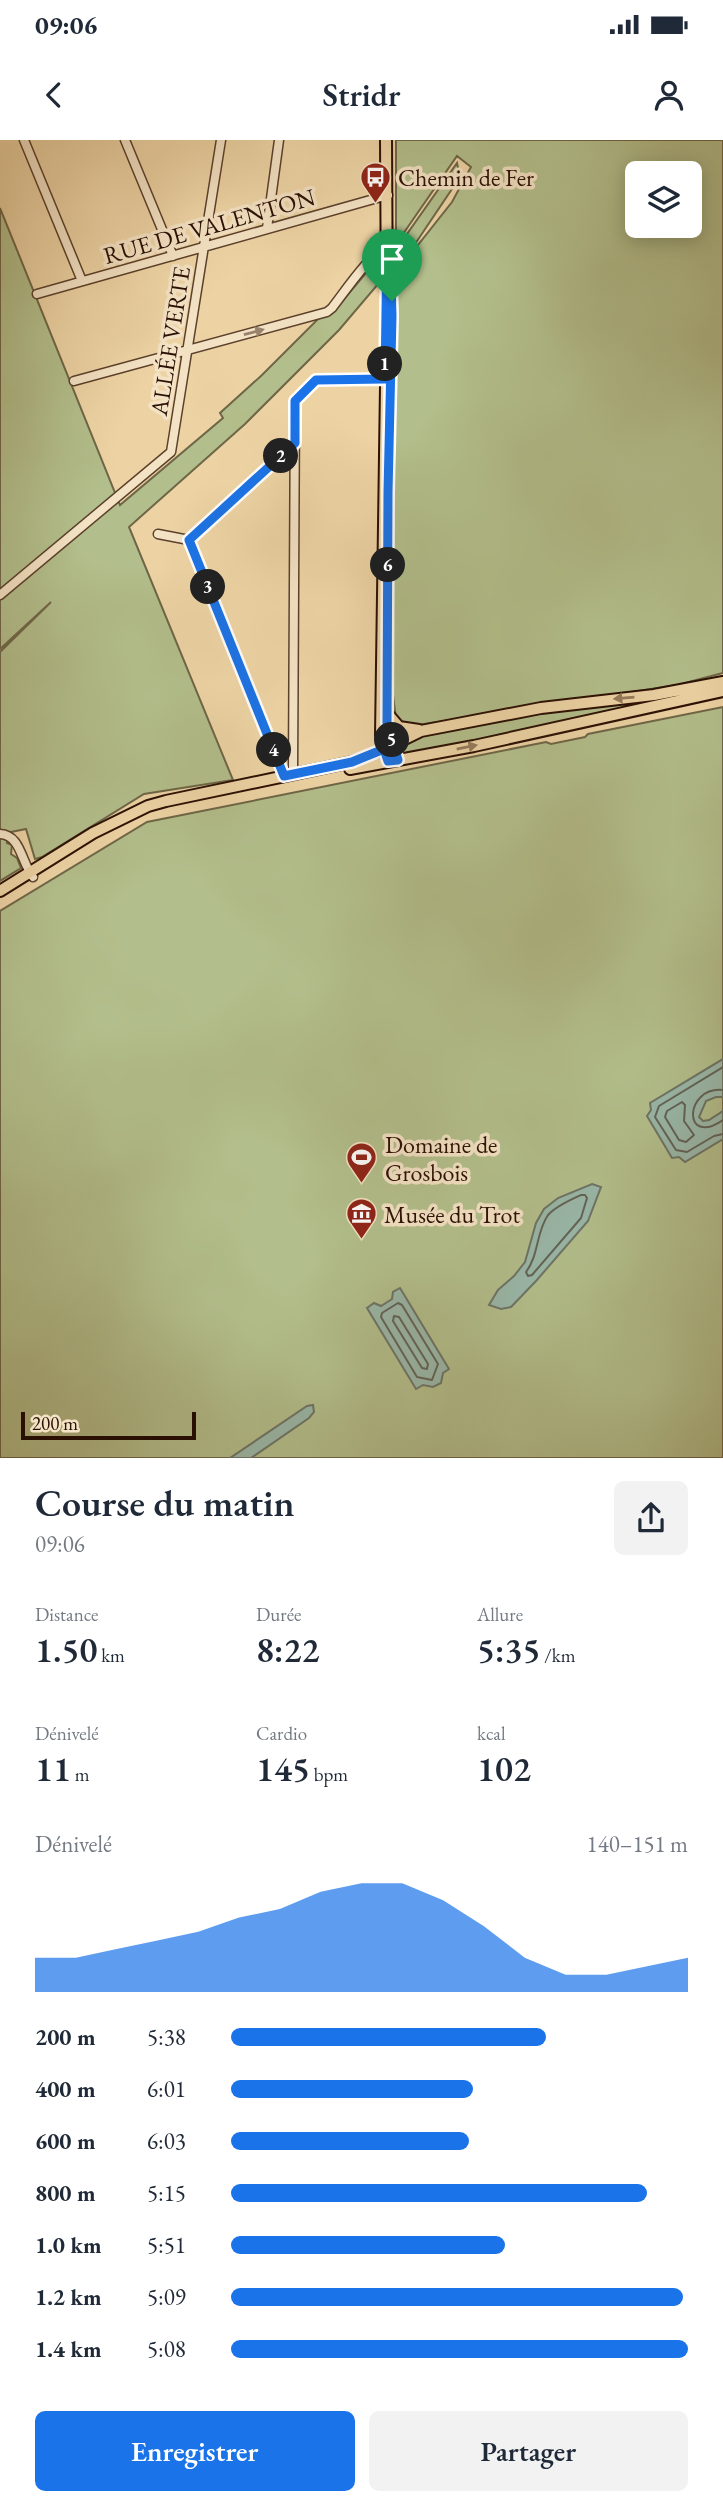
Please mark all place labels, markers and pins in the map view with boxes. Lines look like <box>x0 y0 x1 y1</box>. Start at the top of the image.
bus stop icon: Chemin de Fer <box>358 160 392 204</box>
place label: Chemin de Fer <box>398 162 534 193</box>
pin <box>362 229 422 301</box>
pin: 1 <box>368 346 402 382</box>
pin: 2 <box>264 438 298 474</box>
pin: 6 <box>370 548 406 582</box>
pin: 3 <box>190 570 226 604</box>
pin: 5 <box>374 722 410 758</box>
pin: 4 <box>256 732 292 768</box>
place label: Domaine de Grosbois <box>385 1129 497 1188</box>
sports icon: Domaine de Grosbois <box>345 1141 379 1185</box>
museum icon: Musée du Trot <box>344 1197 378 1241</box>
place label: Musée du Trot <box>384 1199 520 1230</box>

